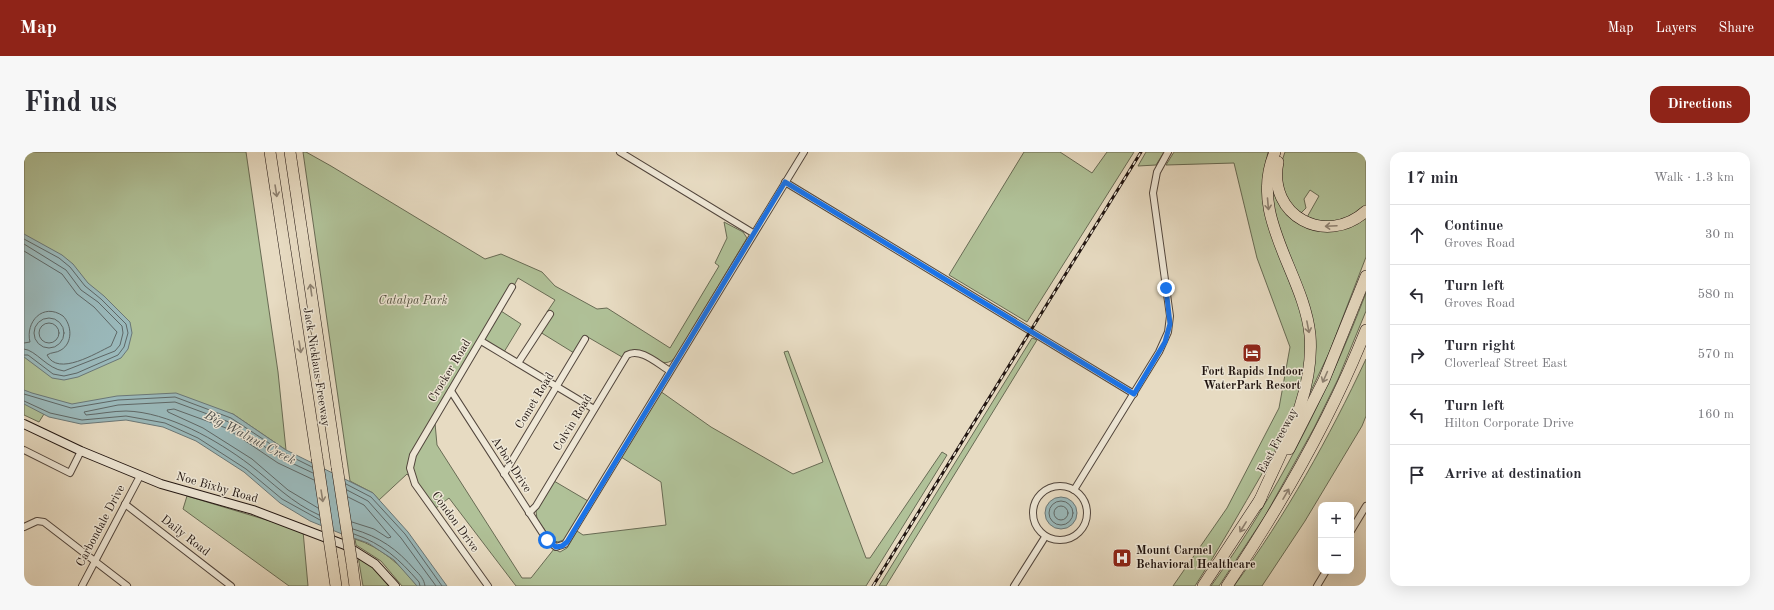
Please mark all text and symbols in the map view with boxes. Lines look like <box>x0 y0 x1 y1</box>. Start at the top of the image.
text: Map <box>20 19 57 38</box>
text: Map <box>1608 21 1634 35</box>
text: Layers <box>1656 21 1697 35</box>
text: Share <box>1719 21 1754 35</box>
button: Directions <box>1650 86 1750 123</box>
text: Find us <box>24 90 117 118</box>
text: 17 min <box>1406 170 1459 187</box>
text: Walk · 1.3 km <box>1654 171 1734 184</box>
one-way arrow <box>272 184 280 197</box>
one-way arrow <box>1265 197 1272 210</box>
text: Continue <box>1444 219 1503 234</box>
one-way arrow <box>1325 222 1338 230</box>
icon: ahead <box>1406 224 1428 246</box>
text: 30 m <box>1705 228 1734 241</box>
text: Groves Road <box>1444 237 1515 250</box>
route end <box>1157 279 1175 297</box>
text: Turn left <box>1444 279 1504 294</box>
one-way arrow <box>307 284 315 297</box>
icon: left <box>1406 284 1428 306</box>
text: 580 m <box>1697 288 1734 301</box>
park label: Catalpa Park <box>378 295 448 307</box>
text: Groves Road <box>1444 297 1515 310</box>
street label: Jack Nicklaus Freeway <box>301 307 331 428</box>
one-way arrow <box>1304 320 1312 333</box>
street label: Crocker Road <box>427 338 473 404</box>
text: Turn right <box>1444 339 1515 354</box>
one-way arrow <box>296 340 304 353</box>
hotel icon: Fort Rapids Indoor WaterPark Resort <box>1241 342 1263 364</box>
icon: right <box>1406 344 1428 366</box>
text: 570 m <box>1697 348 1734 361</box>
text: Cloverleaf Street East <box>1444 357 1567 370</box>
place label: Fort Rapids Indoor WaterPark Resort <box>1201 366 1303 392</box>
one-way arrow <box>1321 370 1328 382</box>
street label: Comet Road <box>514 371 556 431</box>
street label: Colvin Road <box>552 393 594 453</box>
text: Turn left <box>1444 399 1504 414</box>
icon: left <box>1406 404 1428 426</box>
street label: East Freeway <box>1256 406 1301 476</box>
water label: Big Walnut Creek <box>202 408 298 467</box>
text: 160 m <box>1697 408 1734 421</box>
text: Hilton Corporate Drive <box>1444 417 1574 430</box>
street label: Arbor Drive <box>489 435 534 495</box>
icon: arrive <box>1406 464 1428 486</box>
text: Arrive at destination <box>1444 467 1582 482</box>
street label: Noe Bixby Road <box>175 471 259 505</box>
street label: Carbondale Drive <box>74 483 128 569</box>
one-way arrow <box>1282 488 1290 500</box>
one-way arrow <box>319 489 327 502</box>
street label: Condon Drive <box>429 490 481 555</box>
map controls <box>1318 502 1354 574</box>
button: + <box>1318 502 1354 538</box>
street label: Daily Road <box>158 513 212 559</box>
one-way arrow <box>1239 522 1247 533</box>
route start <box>538 531 556 549</box>
button: − <box>1318 538 1354 574</box>
place label: Mount Carmel Behavioral Healthcare <box>1136 545 1256 571</box>
hospital icon: Mount Carmel Behavioral Healthcare <box>1111 547 1133 569</box>

